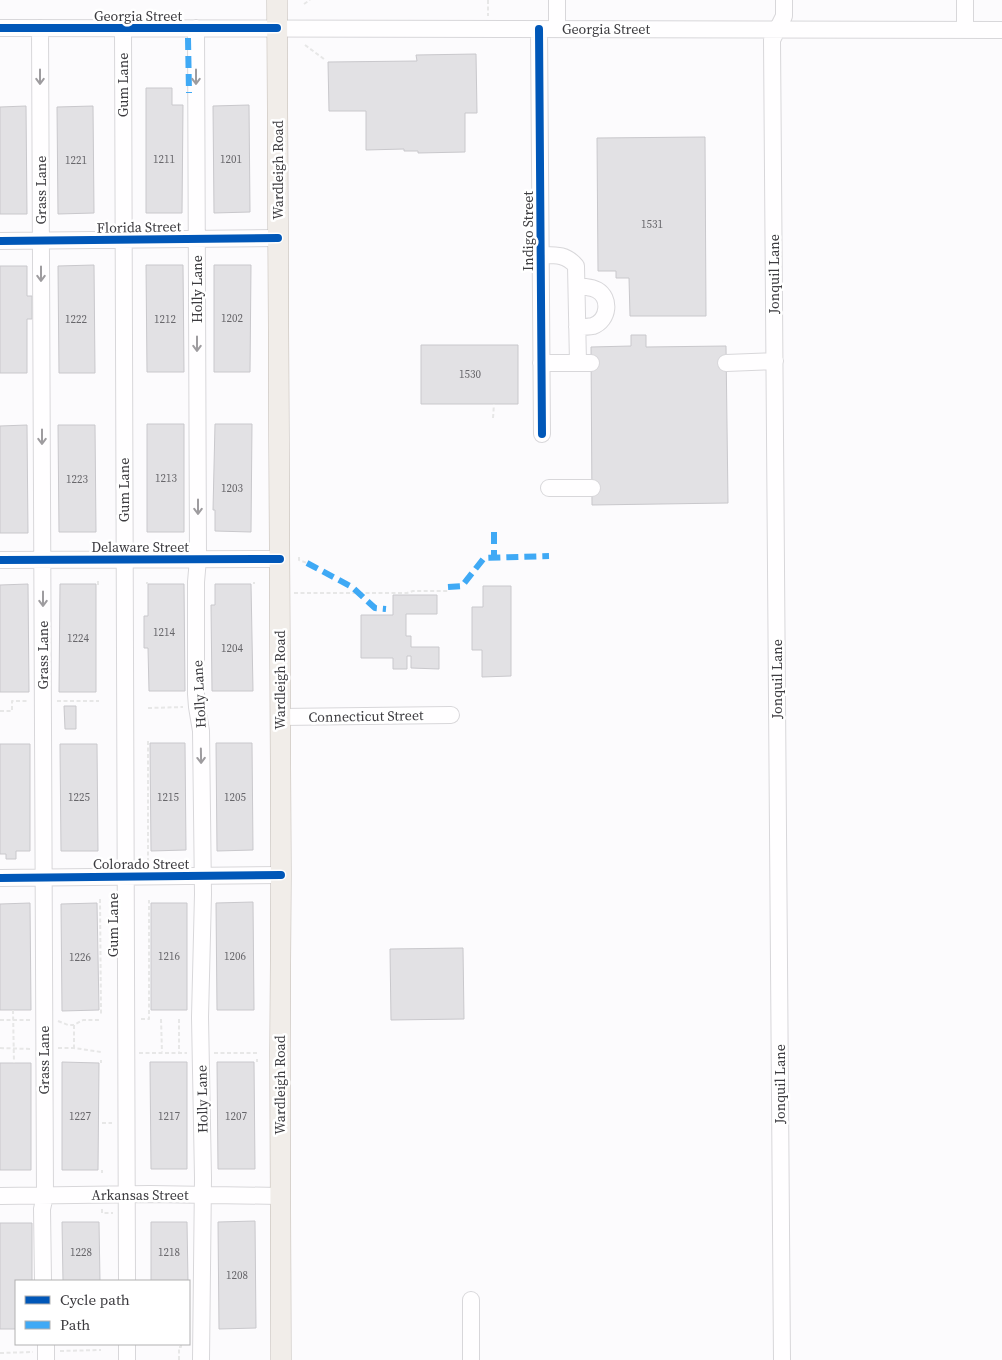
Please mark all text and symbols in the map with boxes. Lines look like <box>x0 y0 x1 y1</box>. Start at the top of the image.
street label: Georgia Street <box>94 6 183 26</box>
street label: Georgia Street <box>562 19 651 39</box>
street label: Gum Lane <box>113 53 133 117</box>
one-way arrow <box>35 68 45 85</box>
one-way arrow <box>191 68 201 85</box>
street label: Wardleigh Road <box>268 120 288 220</box>
house number: 1211 <box>153 152 175 167</box>
house number: 1201 <box>220 152 242 167</box>
house number: 1221 <box>65 153 87 168</box>
street label: Grass Lane <box>31 156 51 224</box>
street label: Indigo Street <box>518 191 538 271</box>
street label: Florida Street <box>97 216 182 238</box>
house number: 1531 <box>641 217 663 232</box>
street label: Jonquil Lane <box>764 234 784 315</box>
street label: Holly Lane <box>187 255 207 323</box>
one-way arrow <box>36 266 46 282</box>
house number: 1202 <box>221 311 243 326</box>
house number: 1222 <box>65 312 87 327</box>
house number: 1212 <box>154 312 176 327</box>
one-way arrow <box>192 336 202 352</box>
house number: 1530 <box>459 367 481 382</box>
one-way arrow <box>37 428 47 445</box>
street label: Gum Lane <box>114 458 134 522</box>
house number: 1213 <box>155 471 177 486</box>
house number: 1223 <box>66 472 88 487</box>
house number: 1203 <box>221 481 243 496</box>
one-way arrow <box>193 498 203 515</box>
street label: Delaware Street <box>91 537 189 557</box>
one-way arrow <box>38 591 47 607</box>
street label: Grass Lane <box>33 621 53 689</box>
house number: 1214 <box>153 625 175 640</box>
street label: Wardleigh Road <box>270 630 290 730</box>
house number: 1224 <box>67 631 89 646</box>
street label: Jonquil Lane <box>767 639 787 720</box>
house number: 1204 <box>221 641 243 656</box>
street label: Holly Lane <box>187 660 211 728</box>
street label: Connecticut Street <box>308 705 424 727</box>
one-way arrow <box>196 748 206 764</box>
house number: 1225 <box>68 790 90 805</box>
house number: 1215 <box>157 790 179 805</box>
house number: 1205 <box>224 790 246 805</box>
street label: Colorado Street <box>93 854 190 874</box>
street label: Gum Lane <box>103 893 123 957</box>
house number: 1216 <box>158 949 180 964</box>
house number: 1206 <box>224 949 246 964</box>
house number: 1226 <box>69 950 91 965</box>
street label: Grass Lane <box>34 1026 54 1094</box>
street label: Wardleigh Road <box>270 1035 290 1135</box>
street label: Jonquil Lane <box>770 1044 790 1125</box>
street label: Holly Lane <box>191 1065 213 1133</box>
house number: 1227 <box>69 1109 91 1124</box>
house number: 1217 <box>158 1109 180 1124</box>
house number: 1207 <box>225 1109 247 1124</box>
street label: Arkansas Street <box>92 1185 189 1205</box>
house number: 1228 <box>70 1245 92 1260</box>
house number: 1218 <box>158 1245 180 1260</box>
house number: 1208 <box>226 1268 248 1283</box>
legend <box>15 1280 190 1345</box>
text: Cycle path <box>60 1289 130 1310</box>
text: Path <box>60 1314 90 1335</box>

